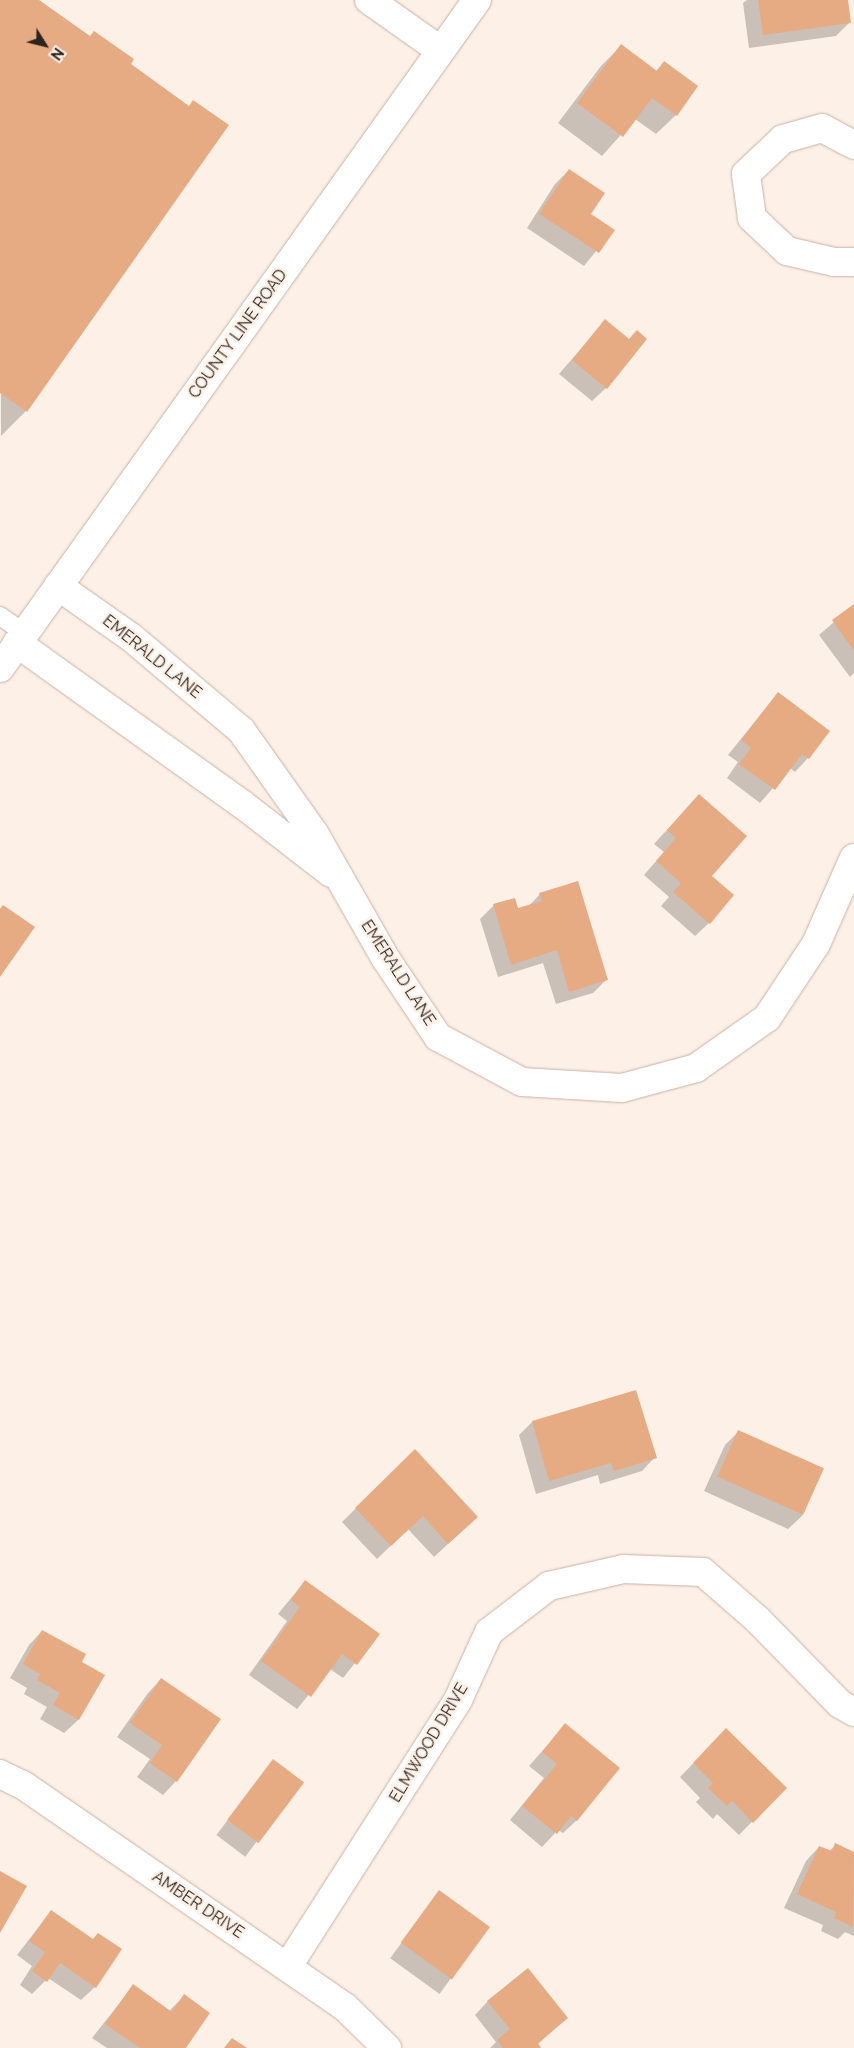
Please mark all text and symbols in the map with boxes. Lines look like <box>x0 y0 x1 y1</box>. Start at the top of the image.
north arrow <box>20 20 70 70</box>
text: N <box>48 45 67 63</box>
street label: COUNTY LINE ROAD <box>185 266 291 402</box>
street label: EMERALD LANE <box>99 611 205 703</box>
street label: EMERALD LANE <box>357 917 439 1029</box>
street label: ELMWOOD DRIVE <box>386 1680 472 1806</box>
street label: AMBER DRIVE <box>149 1867 247 1943</box>

